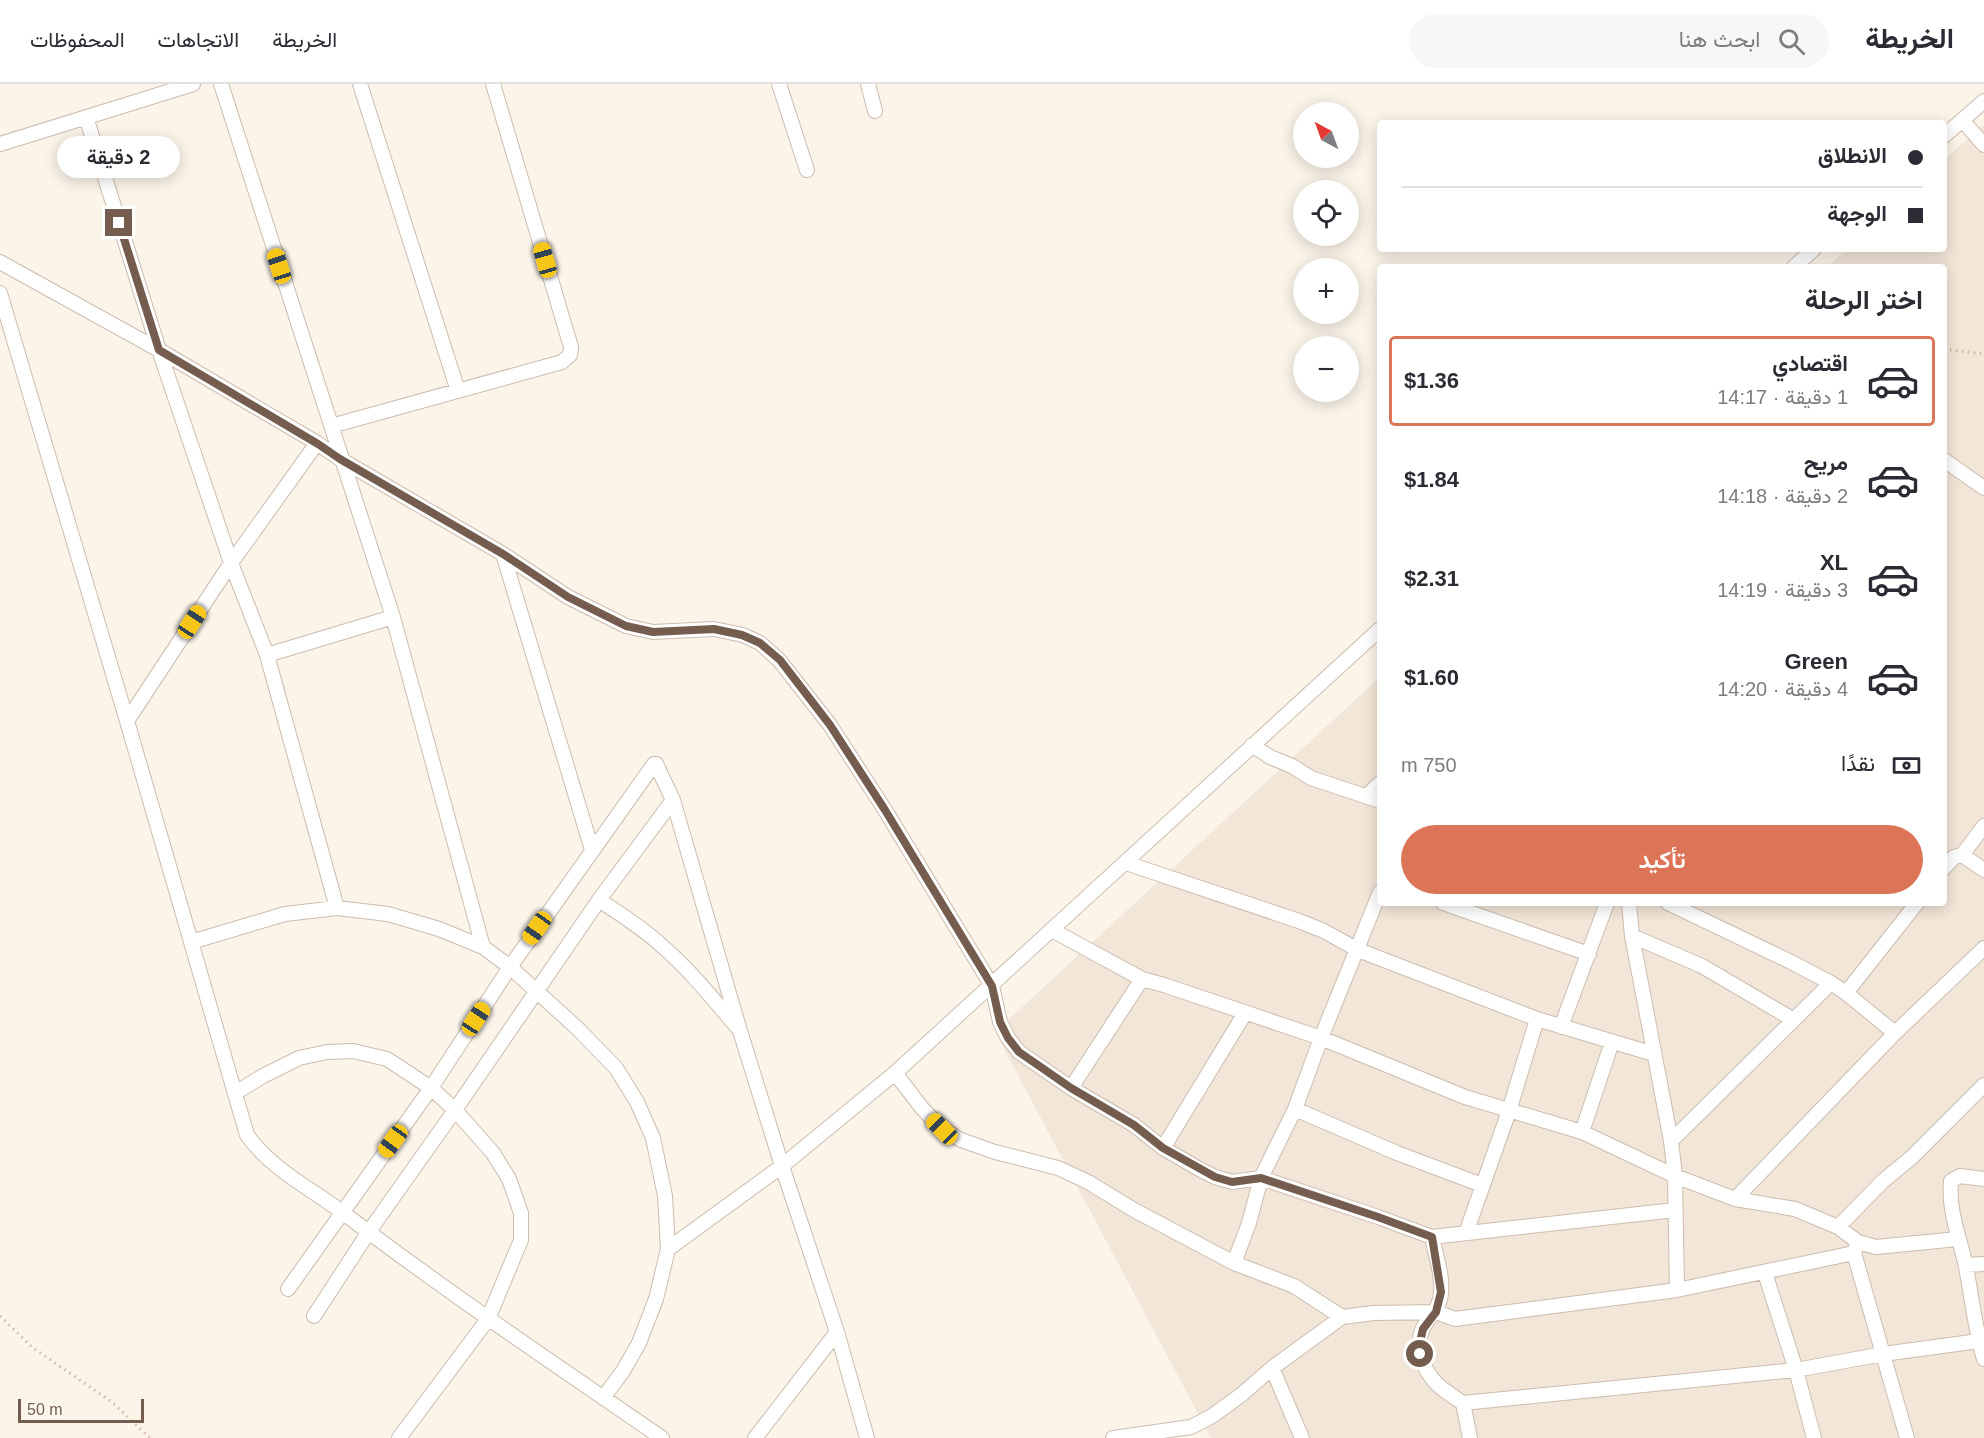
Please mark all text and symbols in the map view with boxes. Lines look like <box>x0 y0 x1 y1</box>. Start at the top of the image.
search box <box>1409 14 1829 68</box>
text: الخريطة <box>1865 23 1954 54</box>
icon: search <box>1775 25 1808 58</box>
text: ابحث هنا <box>1679 27 1760 52</box>
text: المحفوظات <box>30 28 125 51</box>
text: الاتجاهات <box>158 28 239 51</box>
text: الخريطة <box>272 28 337 51</box>
north arrow <box>1293 102 1359 168</box>
map controls <box>1293 102 1359 402</box>
callout: 2 دقيقة <box>57 136 180 178</box>
text: الانطلاق <box>1818 143 1887 168</box>
text: 2 دقيقة <box>87 146 150 168</box>
button: locate <box>1293 180 1359 246</box>
text: الوجهة <box>1827 201 1887 226</box>
route end <box>105 209 132 236</box>
car <box>531 240 559 280</box>
car <box>265 246 293 286</box>
button: + <box>1293 258 1359 324</box>
text: اختر الرحلة <box>1805 285 1923 315</box>
button: − <box>1293 336 1359 402</box>
text: اقتصادي <box>1772 351 1848 376</box>
icon: car <box>1866 354 1920 408</box>
text: $1.36 <box>1404 368 1459 393</box>
text: 1 دقيقة · 14:17 <box>1717 386 1848 408</box>
text: مريح <box>1804 450 1848 475</box>
icon: car <box>1866 453 1920 507</box>
text: $1.84 <box>1404 467 1459 492</box>
text: 2 دقيقة · 14:18 <box>1717 485 1848 507</box>
text: XL <box>1820 550 1848 575</box>
icon: car <box>1866 552 1920 606</box>
text: $2.31 <box>1404 566 1459 591</box>
text: 3 دقيقة · 14:19 <box>1717 579 1848 601</box>
car <box>175 602 209 642</box>
text: Green <box>1784 649 1848 674</box>
icon: car <box>1866 651 1920 705</box>
text: $1.60 <box>1404 665 1459 690</box>
text: 4 دقيقة · 14:20 <box>1717 678 1848 700</box>
icon: cash <box>1890 749 1923 782</box>
text: نقدًا <box>1841 751 1875 776</box>
text: 750 m <box>1401 754 1457 776</box>
button: تأكيد <box>1401 825 1923 894</box>
car <box>519 908 555 948</box>
car <box>459 999 493 1039</box>
car <box>923 1110 961 1148</box>
car <box>375 1121 411 1161</box>
route start <box>1406 1340 1433 1367</box>
scale bar <box>18 1396 144 1424</box>
text: 50 m <box>27 1401 63 1418</box>

